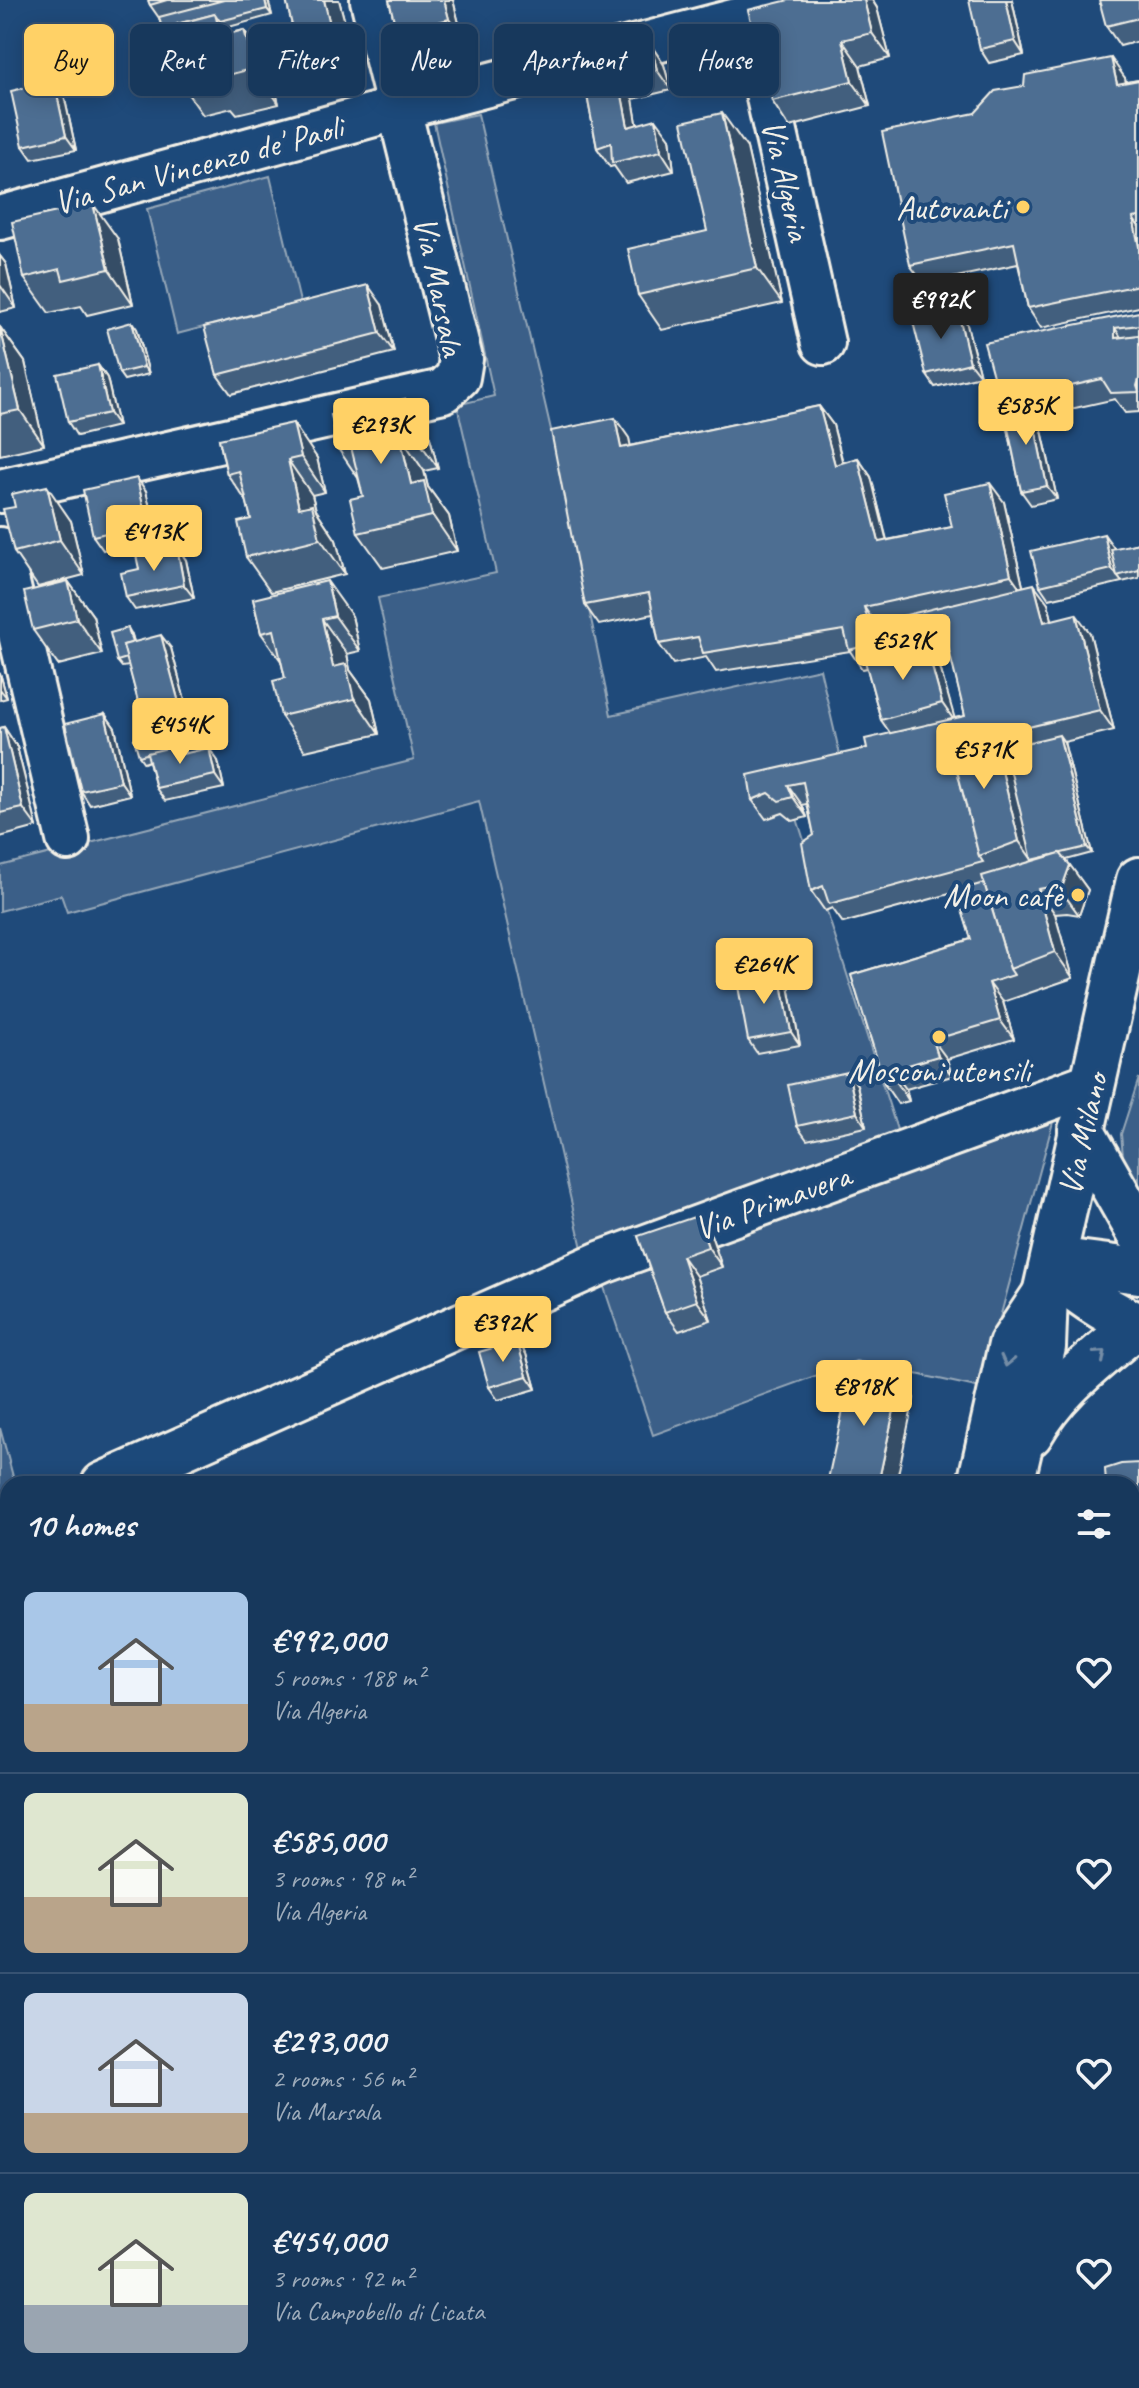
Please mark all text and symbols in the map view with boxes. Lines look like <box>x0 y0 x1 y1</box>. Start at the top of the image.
chip: Buy <box>24 24 114 96</box>
chip: Rent <box>130 24 232 96</box>
chip: Filters <box>248 24 365 96</box>
chip: New <box>381 24 478 96</box>
chip: Apartment <box>494 24 653 96</box>
chip: House <box>669 24 779 96</box>
street label: Via San Vincenzo de' Paoli <box>49 104 352 224</box>
street label: Via Algeria <box>752 115 822 247</box>
place label: Autovanti <box>896 186 1011 229</box>
marker: Autovanti <box>1014 198 1032 216</box>
street label: Via Marsala <box>404 212 476 362</box>
pin: €992K <box>885 273 997 341</box>
text: €992K <box>911 282 971 315</box>
pin: €585K <box>970 379 1082 447</box>
text: €585K <box>996 388 1056 421</box>
pin: €293K <box>325 398 437 466</box>
text: €293K <box>351 407 411 440</box>
pin: €413K <box>98 505 210 573</box>
text: €413K <box>124 514 184 547</box>
pin: €529K <box>847 614 959 682</box>
text: €529K <box>873 623 933 656</box>
pin: €454K <box>124 698 236 766</box>
text: €454K <box>150 707 210 740</box>
pin: €571K <box>928 723 1040 791</box>
text: €571K <box>954 732 1014 765</box>
place label: Moon cafè <box>943 874 1065 917</box>
marker: Moon cafè <box>1069 886 1087 904</box>
pin: €264K <box>708 938 820 1006</box>
text: €264K <box>734 947 794 980</box>
marker: Mosconi utensili <box>930 1028 948 1046</box>
place label: Mosconi utensili <box>848 1049 1034 1092</box>
street label: Via Milano <box>1048 1065 1118 1199</box>
street label: Via Primavera <box>688 1152 859 1250</box>
pin: €392K <box>447 1296 559 1364</box>
text: €392K <box>473 1305 533 1338</box>
one-way arrow <box>1092 1350 1107 1365</box>
one-way arrow <box>1000 1354 1017 1368</box>
pin: €818K <box>808 1360 920 1428</box>
text: €818K <box>834 1369 894 1402</box>
icon: filters <box>1072 1502 1116 1546</box>
text: 10 homes <box>24 1503 135 1546</box>
text: €992,000 <box>272 1618 385 1661</box>
icon: home <box>88 1624 184 1720</box>
icon: heart <box>1072 1650 1116 1694</box>
text: 5 rooms · 188 m² <box>272 1661 424 1694</box>
text: Via Algeria <box>272 1694 366 1727</box>
text: €585,000 <box>272 1819 385 1862</box>
icon: home <box>88 1825 184 1921</box>
icon: heart <box>1072 1851 1116 1895</box>
text: 3 rooms · 98 m² <box>272 1862 413 1895</box>
text: Via Algeria <box>272 1895 366 1928</box>
text: €293,000 <box>272 2019 385 2062</box>
icon: home <box>88 2025 184 2121</box>
icon: heart <box>1072 2051 1116 2095</box>
text: 2 rooms · 56 m² <box>272 2062 413 2095</box>
text: Via Marsala <box>272 2095 380 2128</box>
text: €454,000 <box>272 2219 385 2262</box>
icon: home <box>88 2225 184 2321</box>
icon: heart <box>1072 2251 1116 2295</box>
text: 3 rooms · 92 m² <box>272 2262 413 2295</box>
text: Via Campobello di Licata <box>272 2295 484 2328</box>

